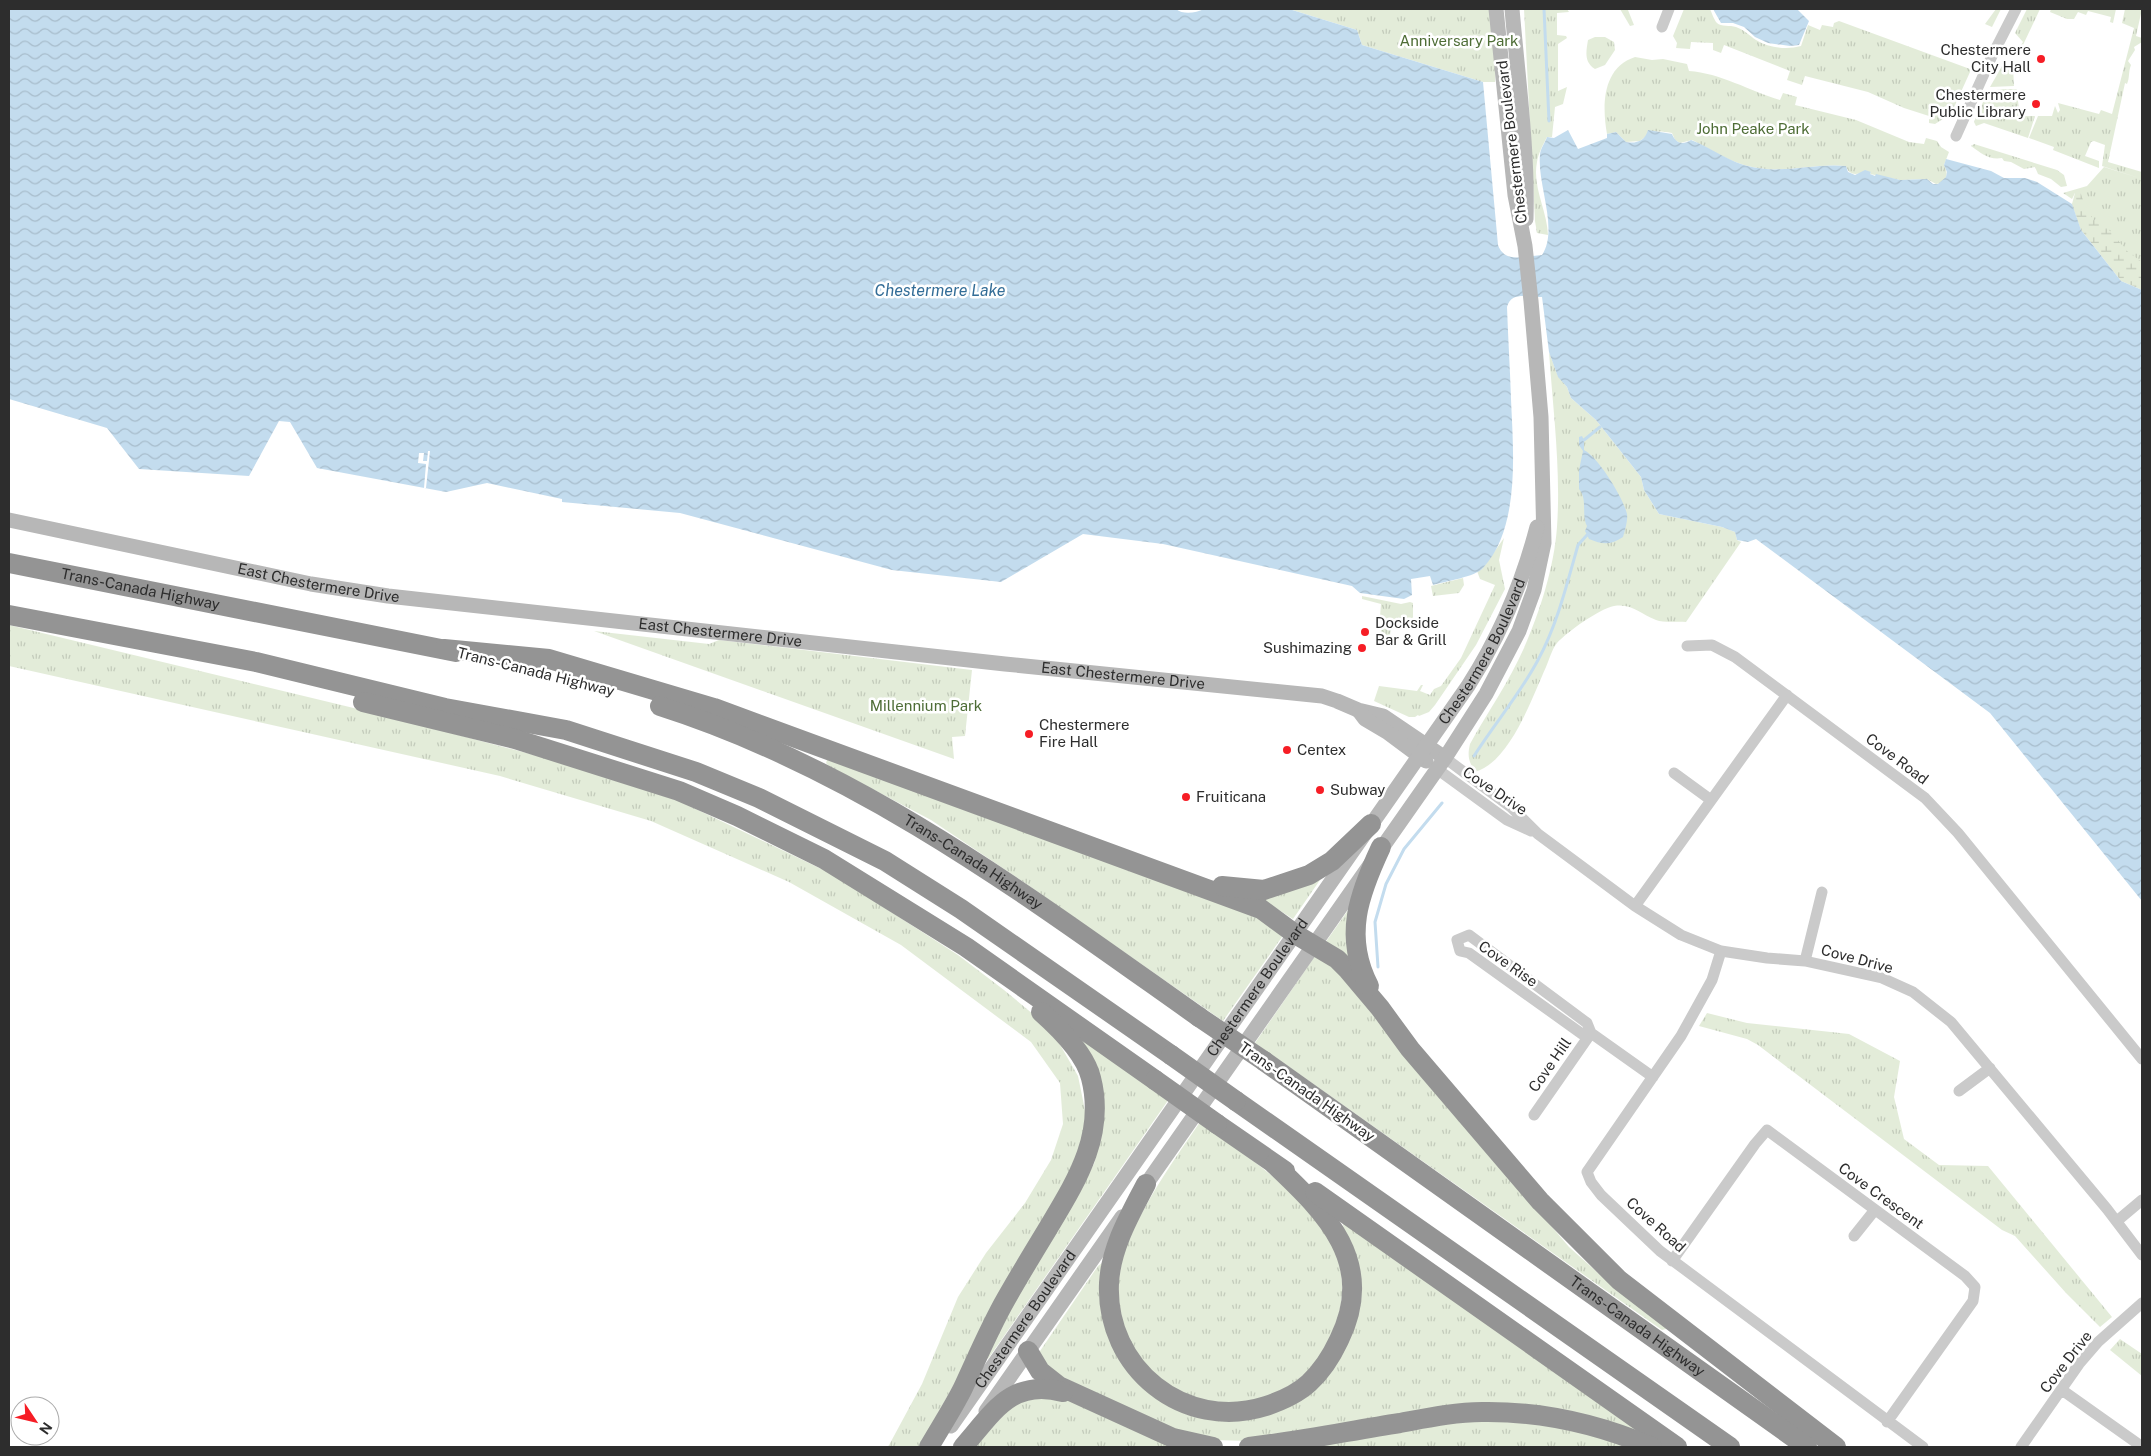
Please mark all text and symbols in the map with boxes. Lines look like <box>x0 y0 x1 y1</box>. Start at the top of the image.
park label: Anniversary Park <box>1400 32 1518 49</box>
place label: Chestermere City Hall <box>1940 41 2031 75</box>
marker: Chestermere City Hall <box>2035 53 2047 65</box>
street label: Chestermere Boulevard <box>1493 59 1530 225</box>
place label: Chestermere Public Library <box>1929 86 2026 120</box>
marker: Chestermere Public Library <box>2030 98 2042 110</box>
park label: John Peake Park <box>1696 120 1810 137</box>
water label: Chestermere Lake <box>875 281 1006 300</box>
street label: East Chestermere Drive <box>236 560 401 605</box>
street label: Trans-Canada Highway <box>60 565 221 613</box>
street label: Chestermere Boulevard <box>1435 576 1528 727</box>
place label: Dockside Bar & Grill <box>1375 614 1447 648</box>
street label: East Chestermere Drive <box>638 615 803 650</box>
marker: Dockside Bar & Grill <box>1359 626 1371 638</box>
place label: Sushimazing <box>1263 639 1352 656</box>
marker: Sushimazing <box>1356 642 1368 654</box>
street label: Trans-Canada Highway <box>456 644 617 699</box>
street label: East Chestermere Drive <box>1040 659 1206 692</box>
park label: Millennium Park <box>870 697 982 714</box>
place label: Chestermere Fire Hall <box>1039 716 1130 750</box>
marker: Chestermere Fire Hall <box>1023 728 1035 740</box>
street label: Cove Road <box>1863 730 1932 788</box>
place label: Centex <box>1297 741 1346 758</box>
marker: Centex <box>1281 744 1293 756</box>
street label: Cove Drive <box>1460 763 1531 818</box>
place label: Subway <box>1330 781 1385 798</box>
marker: Subway <box>1314 784 1326 796</box>
place label: Fruiticana <box>1196 788 1266 805</box>
marker: Fruiticana <box>1180 791 1192 803</box>
street label: Trans-Canada Highway <box>901 811 1046 912</box>
street label: Chestermere Boulevard <box>1203 915 1311 1059</box>
street label: Cove Rise <box>1476 937 1541 990</box>
street label: Cove Drive <box>1819 941 1895 976</box>
street label: Cove Hill <box>1525 1034 1574 1095</box>
street label: Trans-Canada Highway <box>1236 1038 1378 1145</box>
street label: Cove Crescent <box>1835 1159 1927 1232</box>
street label: Cove Road <box>1623 1194 1689 1256</box>
street label: Chestermere Boulevard <box>971 1247 1079 1391</box>
street label: Trans-Canada Highway <box>1567 1272 1708 1380</box>
street label: Cove Drive <box>2036 1327 2095 1396</box>
north arrow <box>10 1396 60 1446</box>
text: N <box>36 1419 55 1438</box>

